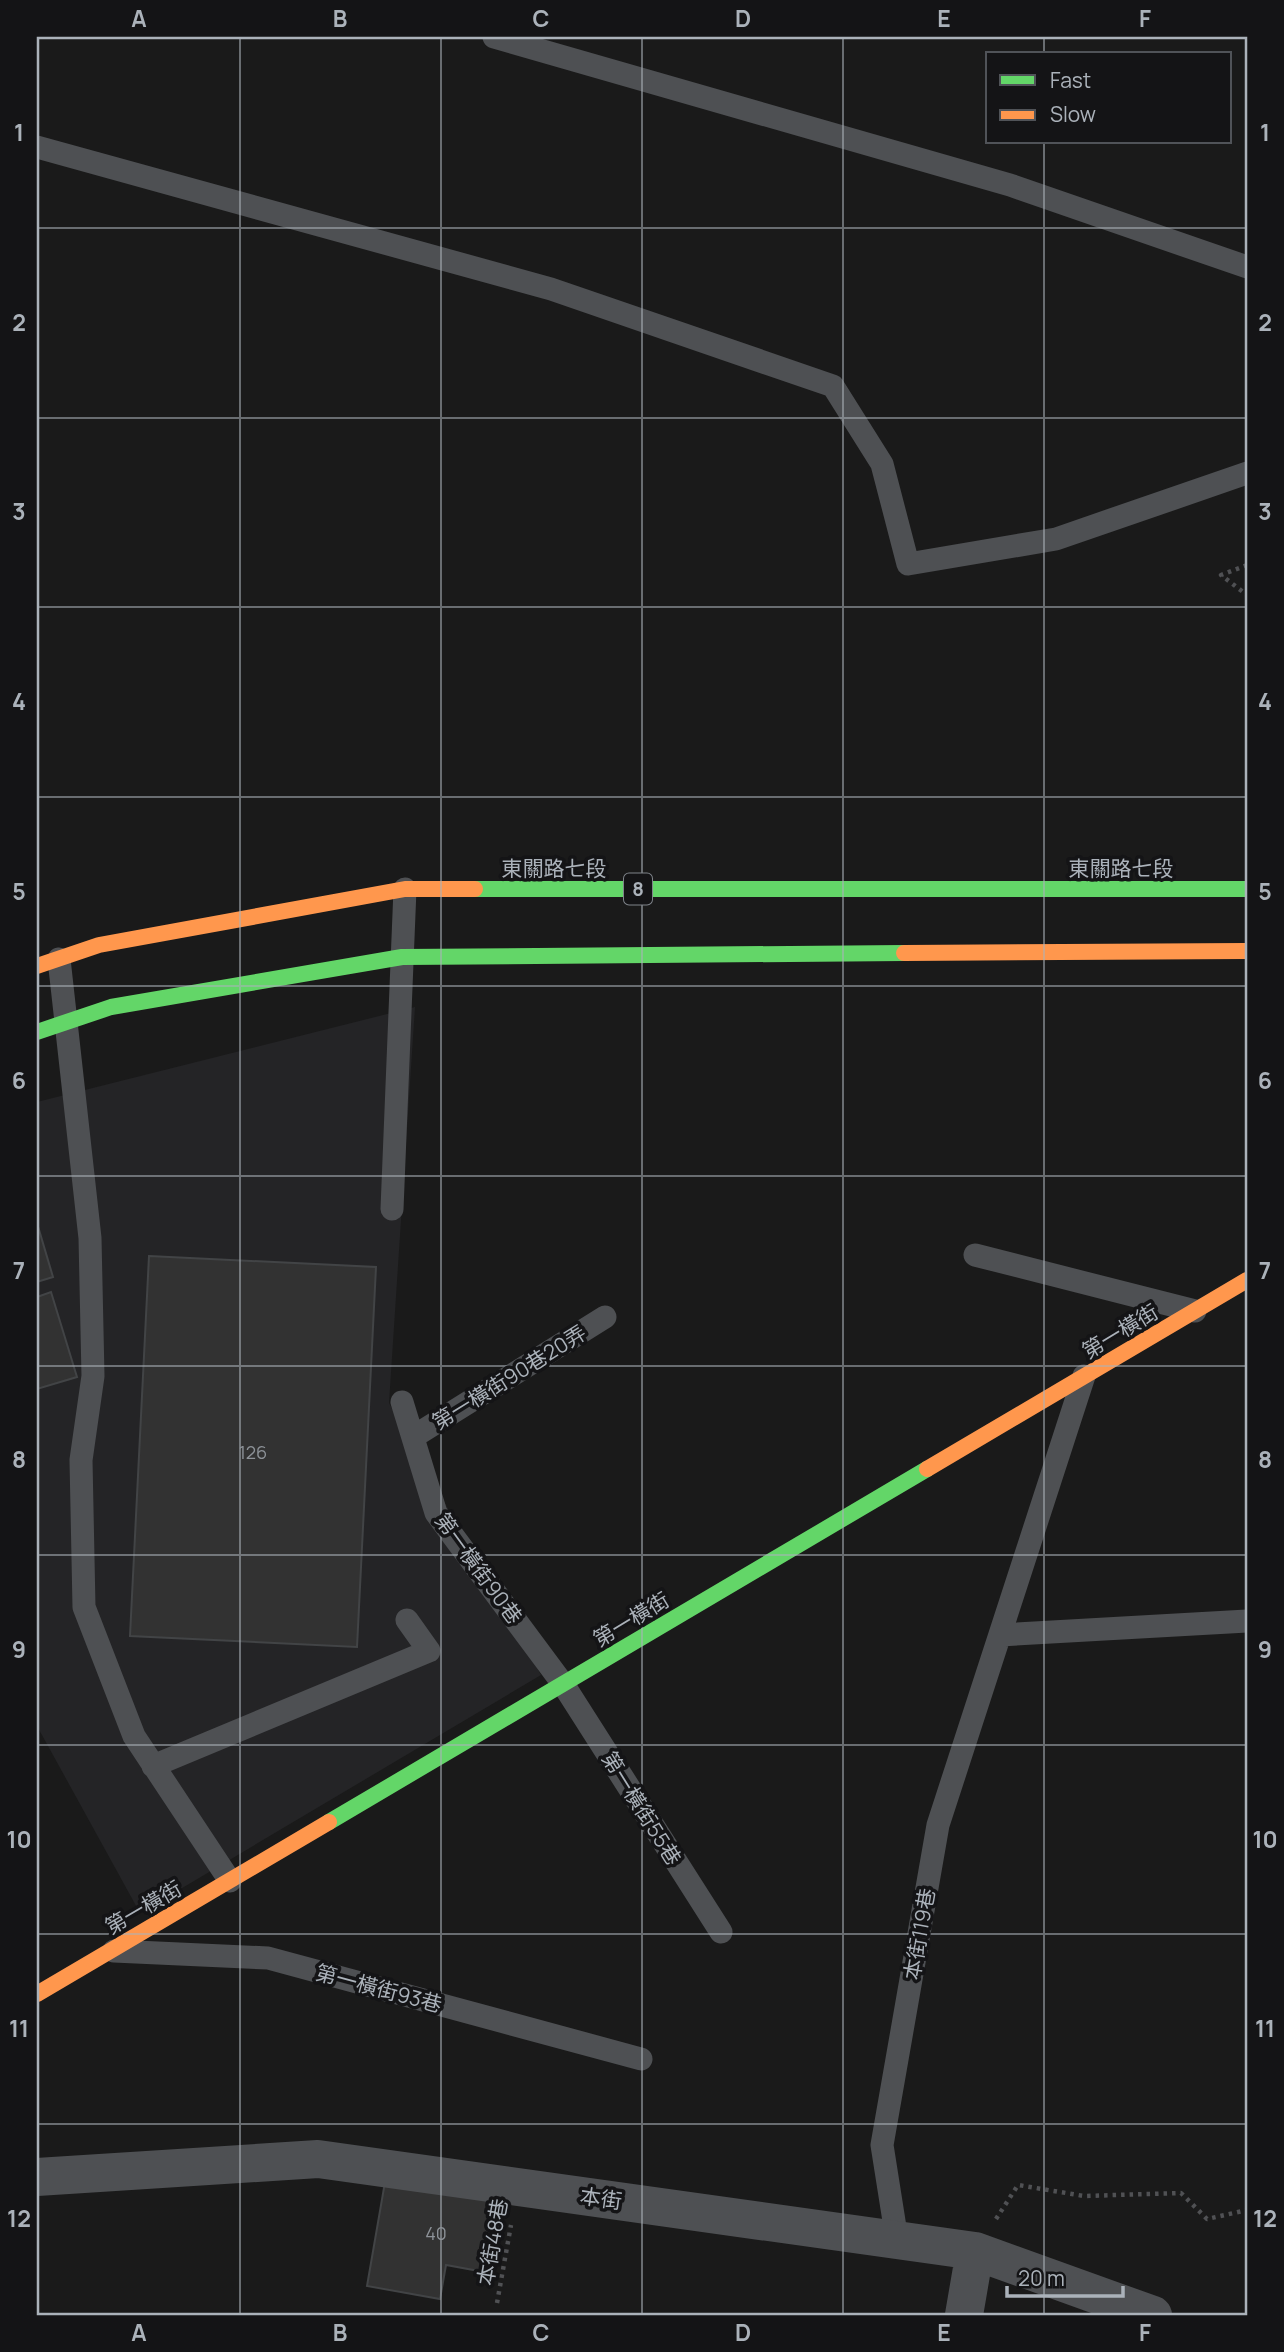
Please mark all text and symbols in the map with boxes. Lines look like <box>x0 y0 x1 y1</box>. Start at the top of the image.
text: A <box>131 2 147 34</box>
text: B <box>333 2 347 34</box>
text: C <box>533 2 550 34</box>
text: D <box>735 2 751 34</box>
text: E <box>937 2 951 34</box>
text: F <box>1139 2 1151 34</box>
legend <box>986 52 1232 144</box>
text: Fast <box>1050 66 1091 94</box>
text: Slow <box>1050 100 1096 128</box>
text: 1 <box>14 116 24 148</box>
text: 1 <box>1260 116 1270 148</box>
text: 2 <box>12 306 26 338</box>
text: 2 <box>1258 306 1272 338</box>
text: 3 <box>12 495 26 527</box>
text: 3 <box>1258 495 1272 527</box>
text: 4 <box>12 685 26 717</box>
text: 4 <box>1258 685 1272 717</box>
street label: 東關路七段 <box>502 854 607 882</box>
street label: 東關路七段 <box>1069 854 1174 882</box>
road number: 8 <box>624 874 652 904</box>
text: 5 <box>12 875 26 907</box>
text: 5 <box>1258 875 1272 907</box>
text: 6 <box>12 1064 26 1096</box>
text: 6 <box>1258 1064 1272 1096</box>
text: 7 <box>13 1254 25 1286</box>
text: 7 <box>1259 1254 1271 1286</box>
street label: 第一橫街 <box>1077 1297 1163 1365</box>
street label: 第一橫街90巷20弄 <box>427 1318 591 1436</box>
house number: 126 <box>239 1440 267 1464</box>
text: 8 <box>12 1443 26 1475</box>
text: 8 <box>1258 1443 1272 1475</box>
street label: 第一橫街90巷 <box>429 1507 529 1629</box>
street label: 第一橫街 <box>588 1585 674 1653</box>
text: 9 <box>12 1633 26 1665</box>
text: 9 <box>1258 1633 1272 1665</box>
street label: 第一橫街55巷 <box>596 1746 688 1870</box>
text: 10 <box>6 1823 32 1855</box>
text: 10 <box>1252 1823 1278 1855</box>
street label: 第一橫街 <box>100 1874 186 1940</box>
street label: 本街119巷 <box>897 1886 941 1982</box>
street label: 第一橫街93巷 <box>313 1958 445 2018</box>
text: 11 <box>9 2012 29 2044</box>
text: 11 <box>1255 2012 1275 2044</box>
street label: 本街 <box>578 2181 624 2215</box>
street label: 本街48巷 <box>471 2196 513 2288</box>
text: 12 <box>7 2202 31 2234</box>
text: 12 <box>1253 2202 1277 2234</box>
house number: 40 <box>425 2221 447 2245</box>
scale bar <box>1007 2254 1123 2298</box>
text: 20 m <box>1018 2264 1065 2292</box>
text: A <box>131 2316 147 2348</box>
text: B <box>333 2316 347 2348</box>
text: C <box>533 2316 550 2348</box>
text: D <box>735 2316 751 2348</box>
text: E <box>937 2316 951 2348</box>
text: F <box>1139 2316 1151 2348</box>

